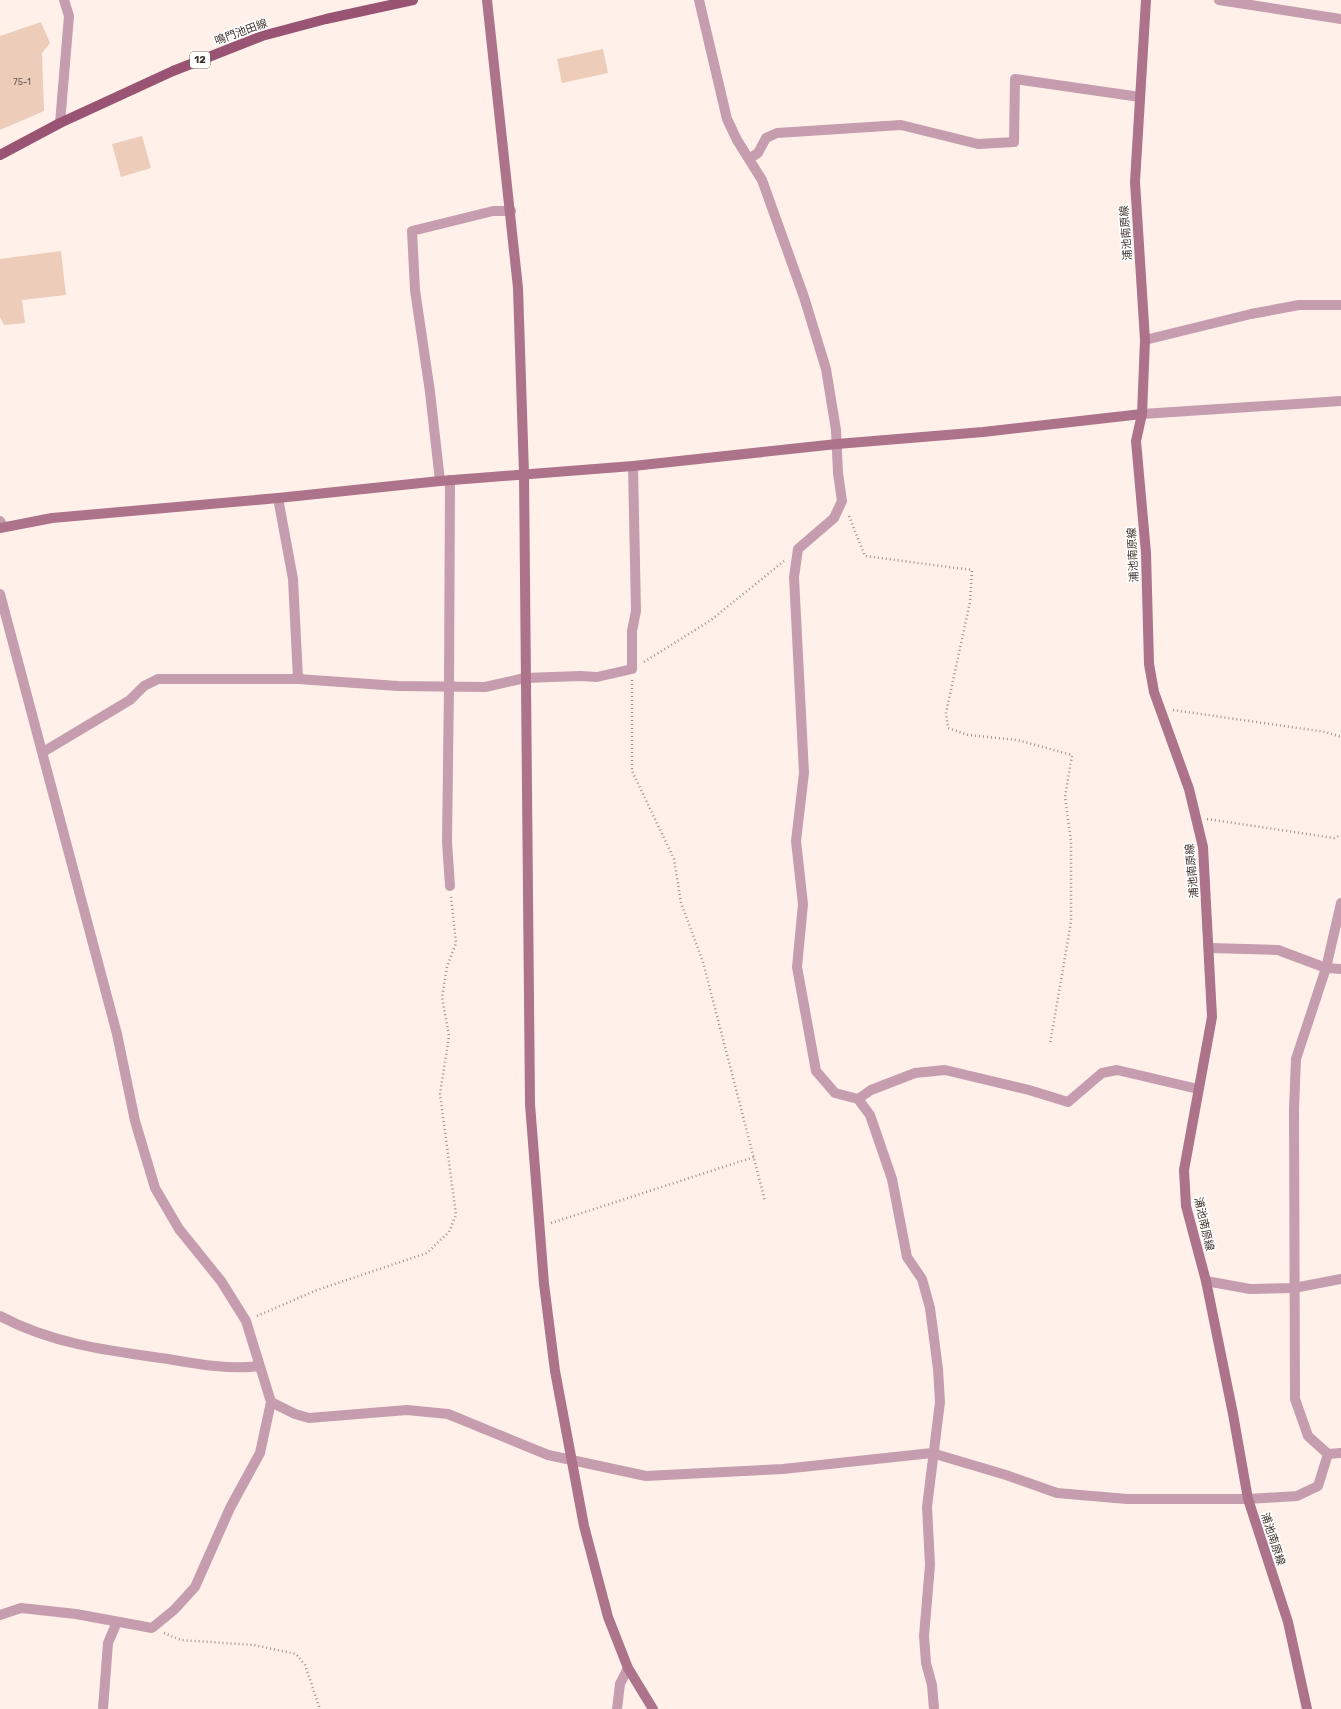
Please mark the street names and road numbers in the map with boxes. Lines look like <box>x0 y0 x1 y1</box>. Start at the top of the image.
street label: 鳴門池田線 <box>213 16 269 48</box>
road number: 12 <box>190 52 210 68</box>
street label: 浦池南原線 <box>1118 205 1134 261</box>
street label: 浦池南原線 <box>1125 527 1141 583</box>
street label: 浦池南原線 <box>1183 843 1201 899</box>
street label: 浦池南原線 <box>1191 1196 1217 1252</box>
street label: 浦池南原線 <box>1258 1511 1288 1567</box>

